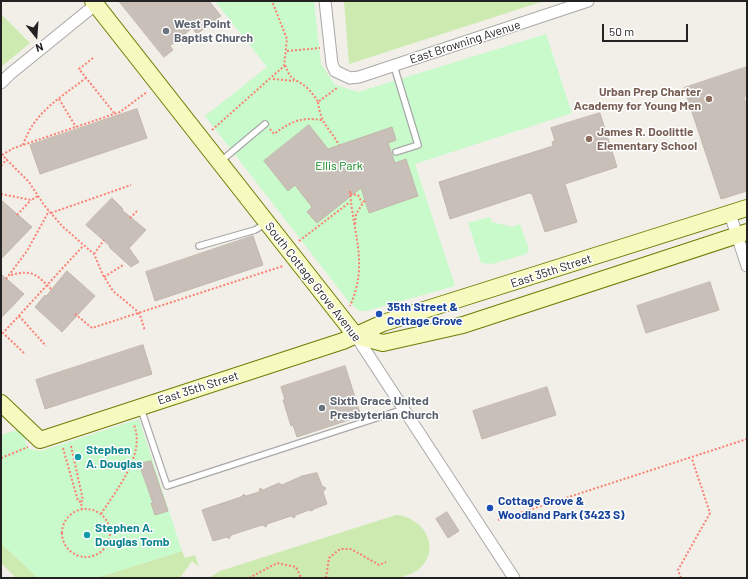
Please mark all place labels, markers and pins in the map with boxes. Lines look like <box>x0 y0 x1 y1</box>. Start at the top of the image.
place label: West Point Baptist Church <box>174 17 253 45</box>
marker: West Point Baptist Church <box>161 26 171 36</box>
place label: Urban Prep Charter Academy for Young Men <box>574 85 701 113</box>
marker: Urban Prep Charter Academy for Young Men <box>704 94 714 104</box>
place label: James R. Doolittle Elementary School <box>597 125 697 153</box>
marker: James R. Doolittle Elementary School <box>584 134 594 144</box>
place label: 35th Street & Cottage Grove <box>387 300 462 328</box>
marker: 35th Street & Cottage Grove <box>374 309 384 319</box>
place label: Sixth Grace United Presbyterian Church <box>330 394 439 422</box>
marker: Sixth Grace United Presbyterian Church <box>317 403 327 413</box>
place label: Stephen A. Douglas <box>86 443 142 471</box>
marker: Stephen A. Douglas <box>73 452 83 462</box>
place label: Cottage Grove & Woodland Park (3423 S) <box>498 494 624 522</box>
marker: Cottage Grove & Woodland Park (3423 S) <box>485 503 495 513</box>
place label: Stephen A. Douglas Tomb <box>95 521 169 549</box>
marker: Stephen A. Douglas Tomb <box>82 530 92 540</box>

